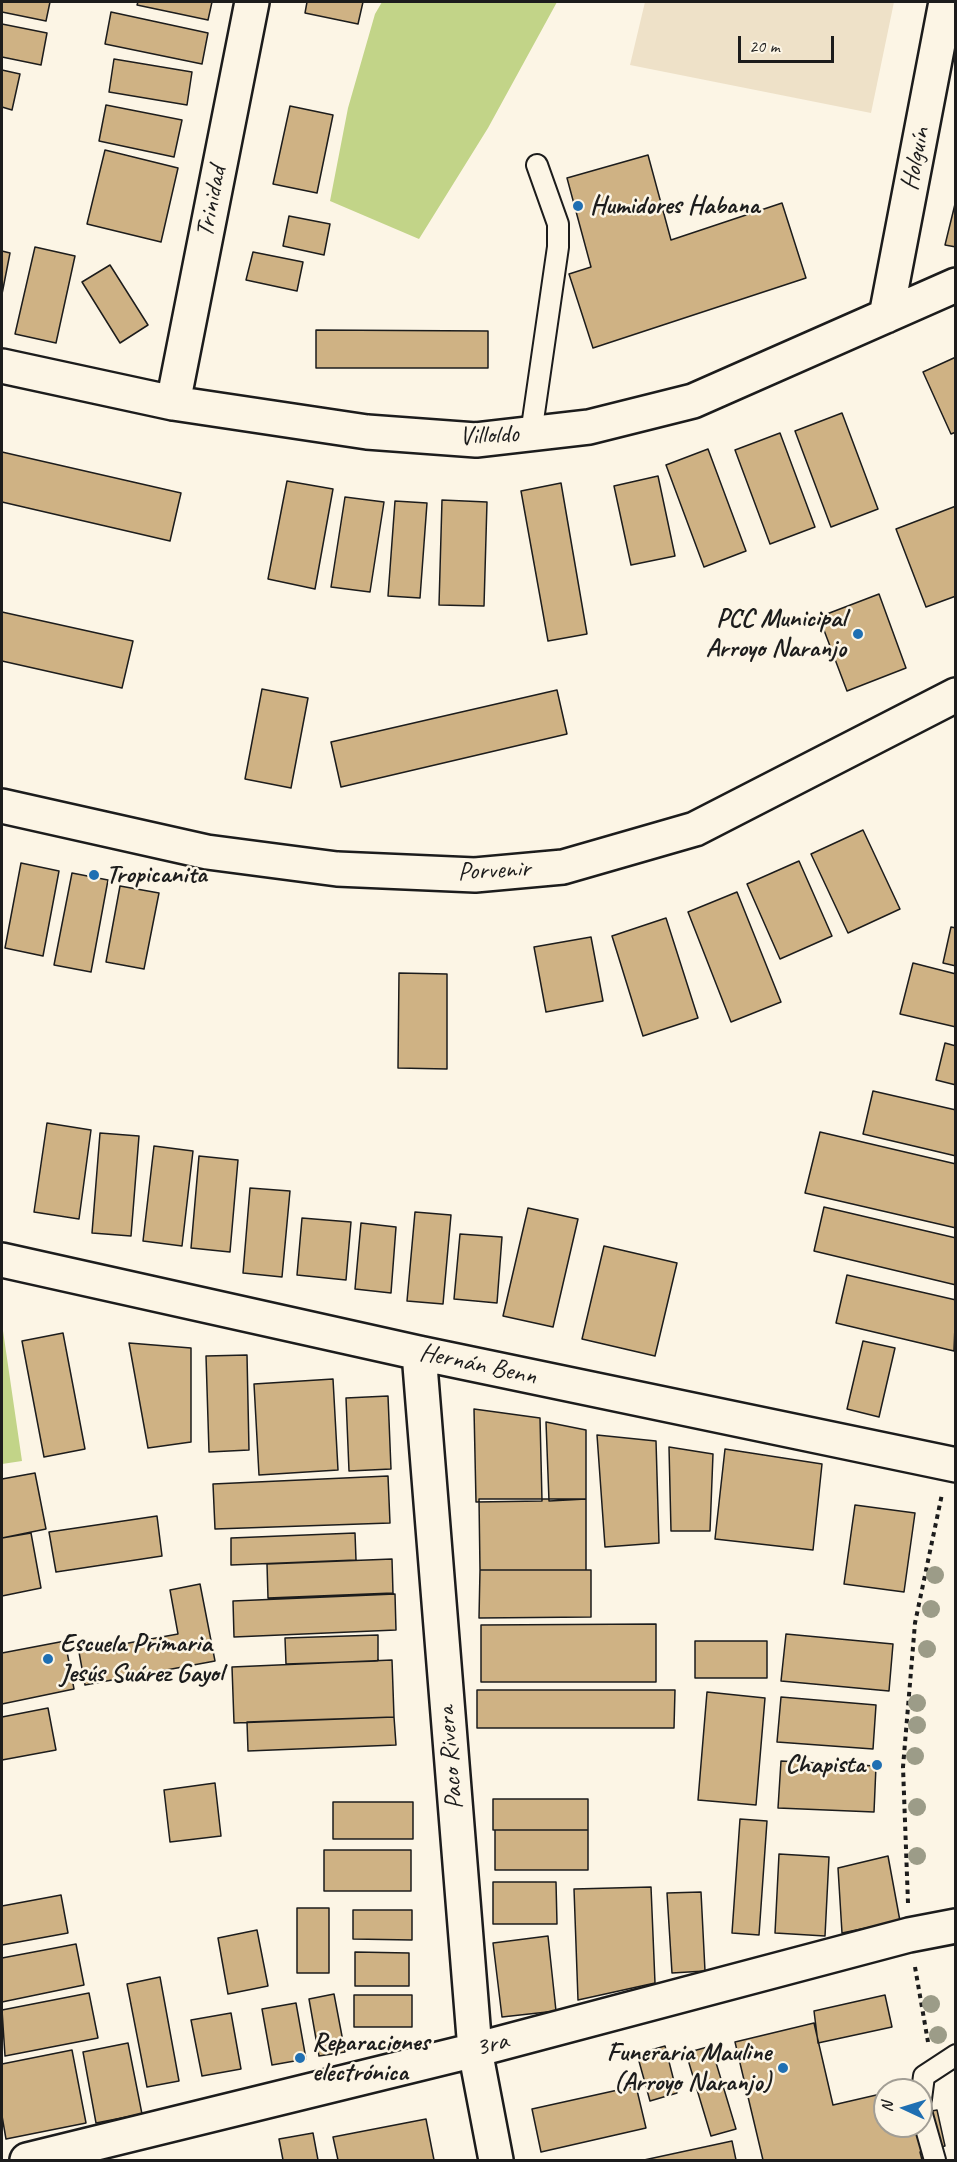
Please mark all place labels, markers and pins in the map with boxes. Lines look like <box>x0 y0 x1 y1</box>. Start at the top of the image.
place label: Humidores Habana <box>590 190 759 222</box>
marker: Humidores Habana <box>571 199 585 213</box>
place label: PCC Municipal Arroyo Naranjo <box>706 603 846 664</box>
marker: PCC Municipal Arroyo Naranjo <box>851 627 865 641</box>
place label: Tropicanita <box>106 859 207 891</box>
marker: Tropicanita <box>87 868 101 882</box>
place label: Escuela Primaria Jesús Suárez Gayol <box>60 1628 223 1690</box>
marker: Escuela Primaria Jesús Suárez Gayol <box>41 1652 55 1666</box>
place label: Chapista <box>785 1749 865 1781</box>
marker: Chapista <box>870 1758 884 1772</box>
place label: Reparaciones electrónica <box>312 2027 429 2088</box>
place label: Funeraria Mauline (Arroyo Naranjo) <box>607 2037 771 2098</box>
marker: Reparaciones electrónica <box>293 2051 307 2065</box>
marker: Funeraria Mauline (Arroyo Naranjo) <box>776 2061 790 2075</box>

